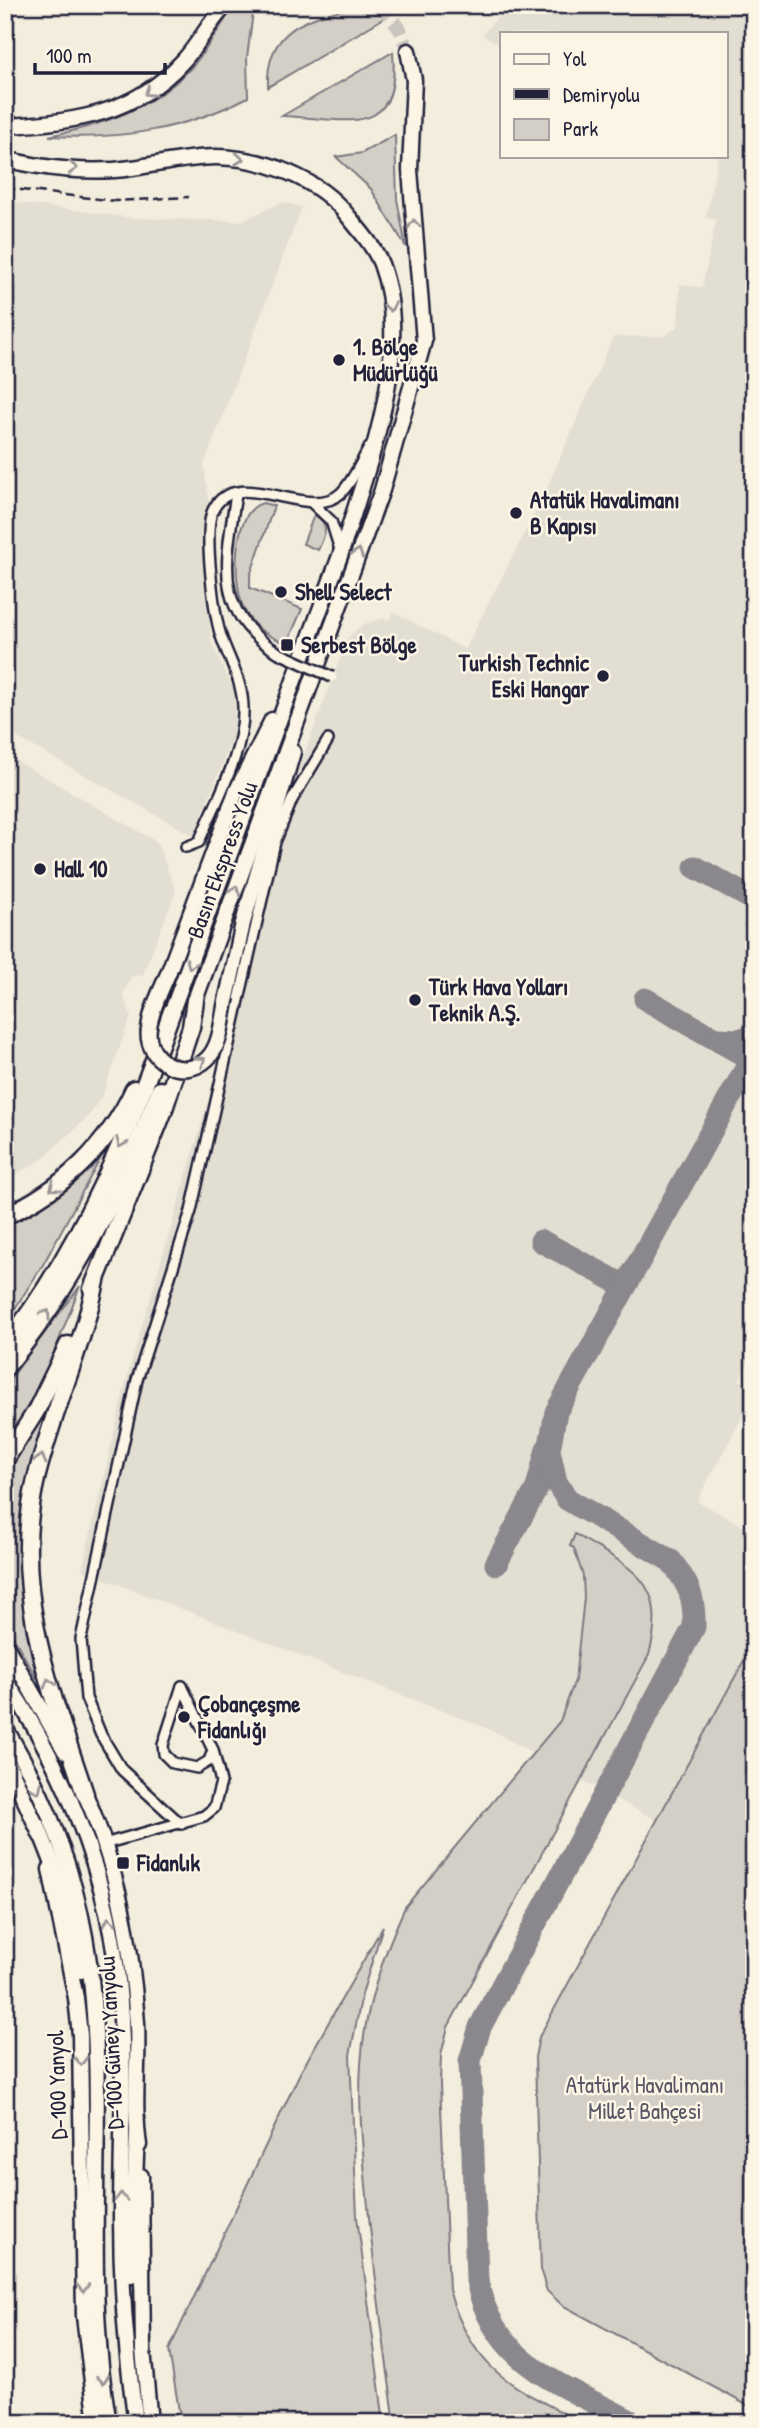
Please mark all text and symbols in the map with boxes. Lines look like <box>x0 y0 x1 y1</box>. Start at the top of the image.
scale bar <box>35 32 164 76</box>
legend <box>500 32 728 158</box>
text: 100 m <box>46 41 92 70</box>
text: Yol <box>563 44 587 73</box>
text: Demiryolu <box>563 80 640 109</box>
one-way arrow <box>143 84 156 97</box>
text: Park <box>563 114 598 143</box>
one-way arrow <box>234 152 245 167</box>
one-way arrow <box>68 161 79 176</box>
one-way arrow <box>407 218 422 229</box>
one-way arrow <box>382 301 397 313</box>
place label: 1. Bölge Müdürlüğü <box>353 331 438 389</box>
marker: 1. Bölge Müdürlüğü <box>331 352 347 368</box>
place label: Atatük Havalimanı B Kapısı <box>530 484 680 542</box>
marker: Atatük Havalimanı B Kapısı <box>508 505 524 521</box>
one-way arrow <box>350 547 364 560</box>
place label: Shell Select <box>295 576 392 607</box>
marker: Shell Select <box>273 584 289 600</box>
place label: Serbest Bölge <box>301 629 418 661</box>
marker: Serbest Bölge <box>279 637 295 653</box>
place label: Turkish Technic Eski Hangar <box>458 647 590 705</box>
marker: Turkish Technic Eski Hangar <box>595 668 611 684</box>
street label: Basın Ekspress Yolu <box>179 777 264 942</box>
place label: Hall 10 <box>54 853 108 884</box>
marker: Hall 10 <box>32 861 48 877</box>
one-way arrow <box>227 884 241 896</box>
one-way arrow <box>185 957 199 969</box>
place label: Türk Hava Yolları Teknik A.Ş. <box>428 971 568 1028</box>
marker: Türk Hava Yolları Teknik A.Ş. <box>407 992 423 1008</box>
one-way arrow <box>193 1057 206 1069</box>
one-way arrow <box>116 1137 130 1149</box>
one-way arrow <box>49 1179 62 1192</box>
one-way arrow <box>38 1309 50 1322</box>
one-way arrow <box>33 1453 48 1465</box>
one-way arrow <box>42 1677 57 1689</box>
place label: Çobançeşme Fidanlığı <box>197 1688 301 1746</box>
marker: Çobançeşme Fidanlığı <box>176 1709 192 1725</box>
one-way arrow <box>29 1782 43 1794</box>
place label: Fidanlık <box>136 1847 200 1878</box>
marker: Fidanlık <box>115 1855 131 1871</box>
one-way arrow <box>102 1916 117 1928</box>
street label: D-100 Güney Yanyolu <box>90 1956 131 2130</box>
street label: D-100 Yanyol <box>39 2029 74 2140</box>
one-way arrow <box>74 2056 89 2067</box>
park label: Atatürk Havalimanı Millet Bahçesi <box>566 2069 724 2126</box>
one-way arrow <box>113 2192 129 2202</box>
one-way arrow <box>76 2283 91 2294</box>
one-way arrow <box>96 2373 111 2384</box>

